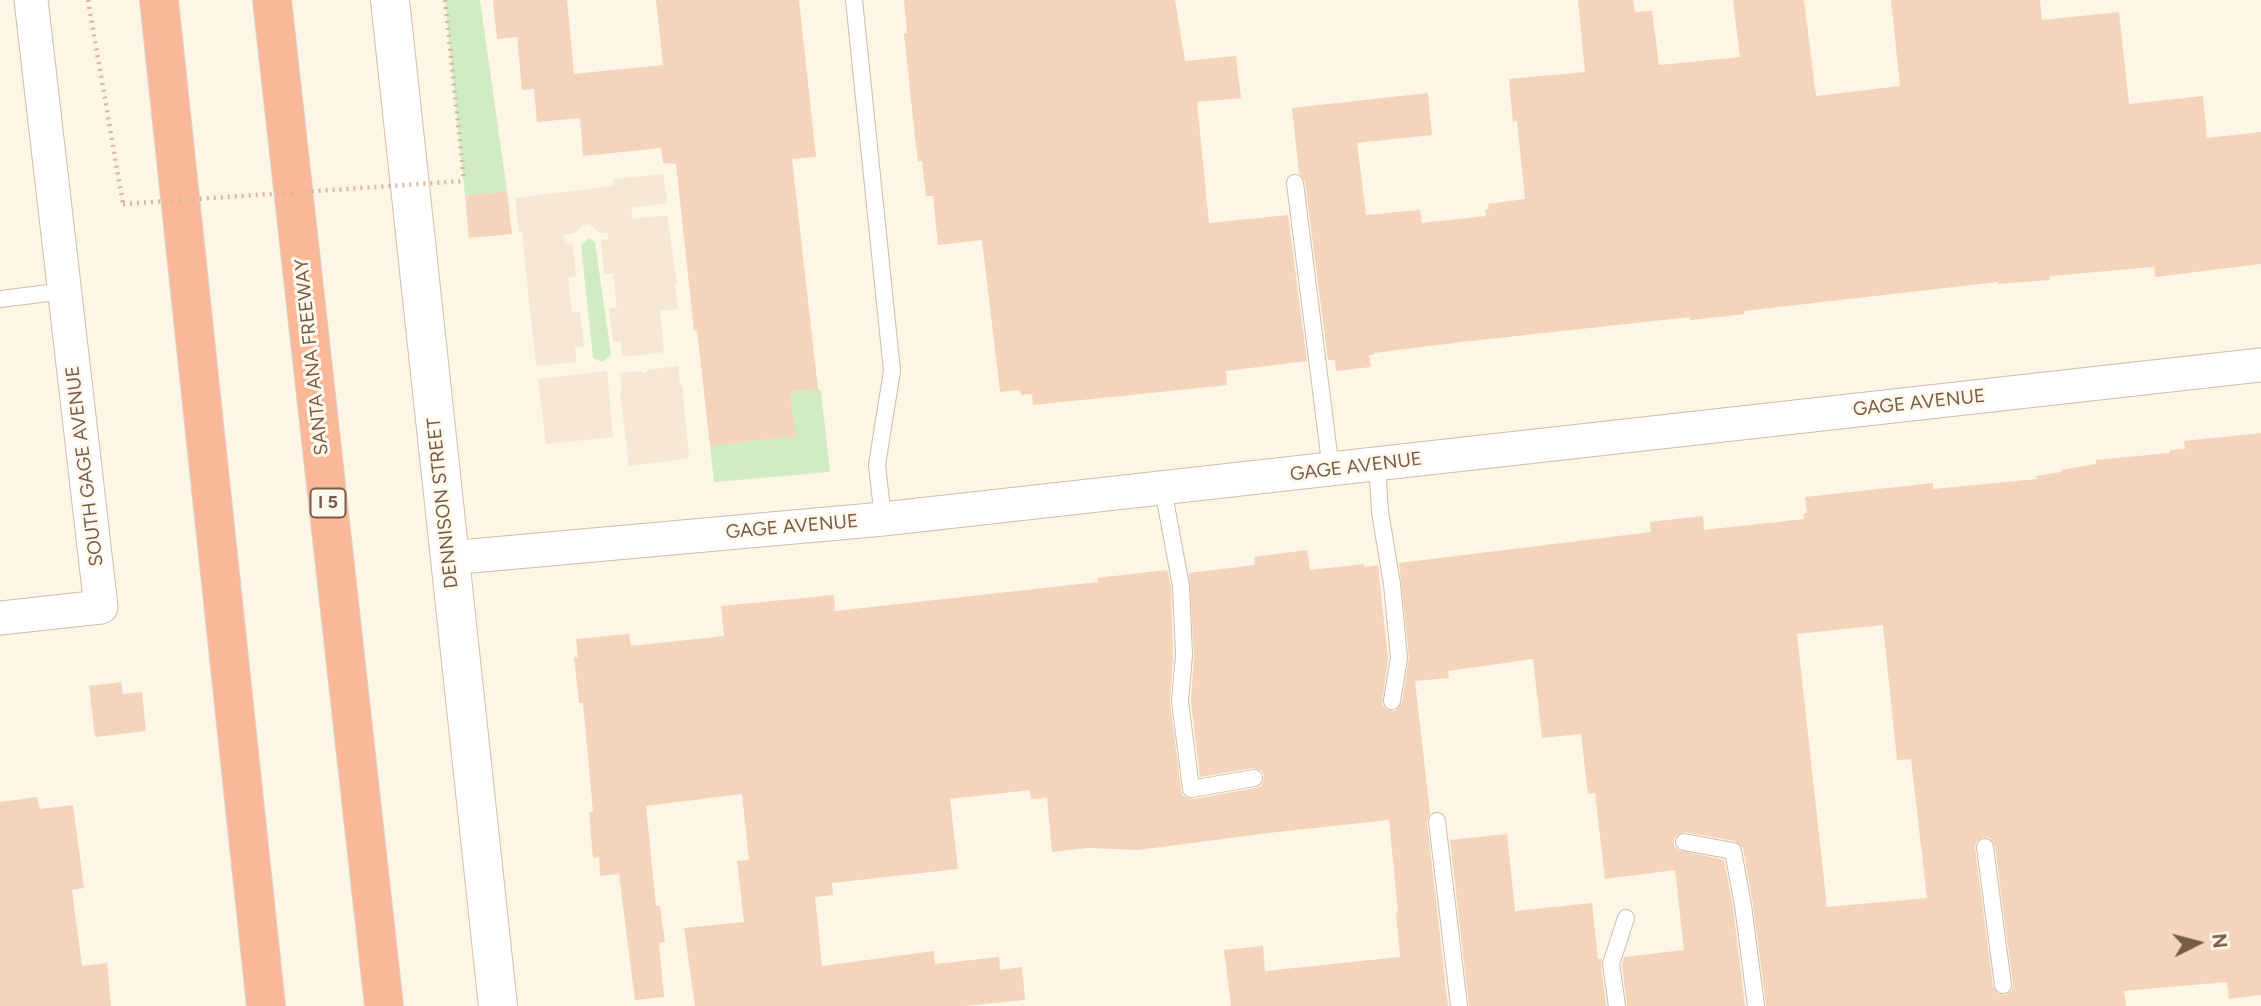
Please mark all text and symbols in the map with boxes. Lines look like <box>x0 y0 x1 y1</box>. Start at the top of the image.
street label: SANTA ANA FREEWAY <box>290 258 334 456</box>
street label: SOUTH GAGE AVENUE <box>61 364 109 568</box>
street label: GAGE AVENUE <box>1852 385 1986 421</box>
street label: DENNISON STREET <box>423 416 463 590</box>
street label: GAGE AVENUE <box>1289 448 1423 486</box>
road number: I 5 <box>310 489 346 518</box>
street label: GAGE AVENUE <box>725 510 859 544</box>
north arrow <box>2163 908 2233 978</box>
text: N <box>2207 932 2232 949</box>

